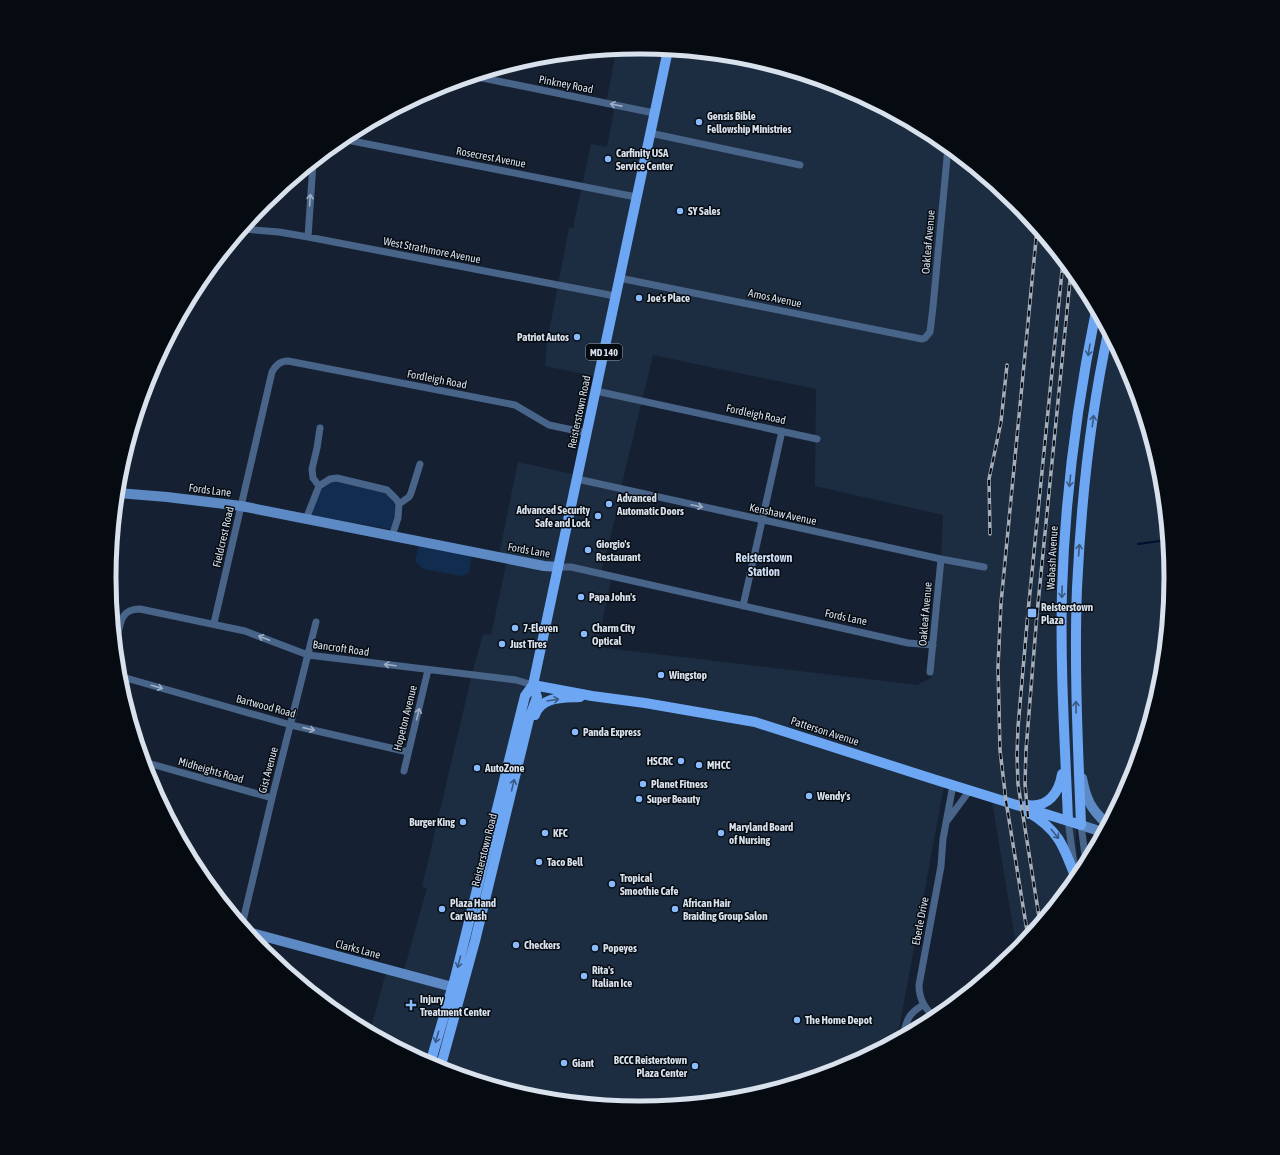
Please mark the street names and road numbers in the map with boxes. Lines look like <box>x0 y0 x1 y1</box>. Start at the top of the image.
street label: Pinkney Road <box>538 73 594 95</box>
street label: Rosecrest Avenue <box>455 144 527 170</box>
street label: Oakleaf Avenue <box>919 209 937 275</box>
street label: West Strathmore Avenue <box>382 235 482 265</box>
street label: Amos Avenue <box>747 286 803 310</box>
road number: MD 140 <box>586 344 622 360</box>
street label: Fordleigh Road <box>406 367 468 391</box>
street label: Reisterstown Road <box>565 374 593 450</box>
street label: Fordleigh Road <box>725 402 787 426</box>
street label: Fords Lane <box>188 481 232 499</box>
street label: Kenshaw Avenue <box>748 501 818 527</box>
street label: Fieldcrest Road <box>210 506 236 568</box>
street label: Wabash Avenue <box>1044 526 1060 590</box>
street label: Fords Lane <box>507 540 551 560</box>
street label: Oakleaf Avenue <box>916 581 934 647</box>
street label: Fords Lane <box>824 607 868 627</box>
street label: Bancroft Road <box>312 638 370 658</box>
street label: Hopeton Avenue <box>391 684 419 752</box>
street label: Bartwood Road <box>235 692 297 720</box>
street label: Patterson Avenue <box>789 714 861 748</box>
street label: Gist Avenue <box>256 746 280 794</box>
street label: Midheights Road <box>177 755 245 785</box>
street label: Reisterstown Road <box>469 812 499 888</box>
street label: Eberle Drive <box>909 896 931 946</box>
street label: Clarks Lane <box>334 937 382 961</box>

